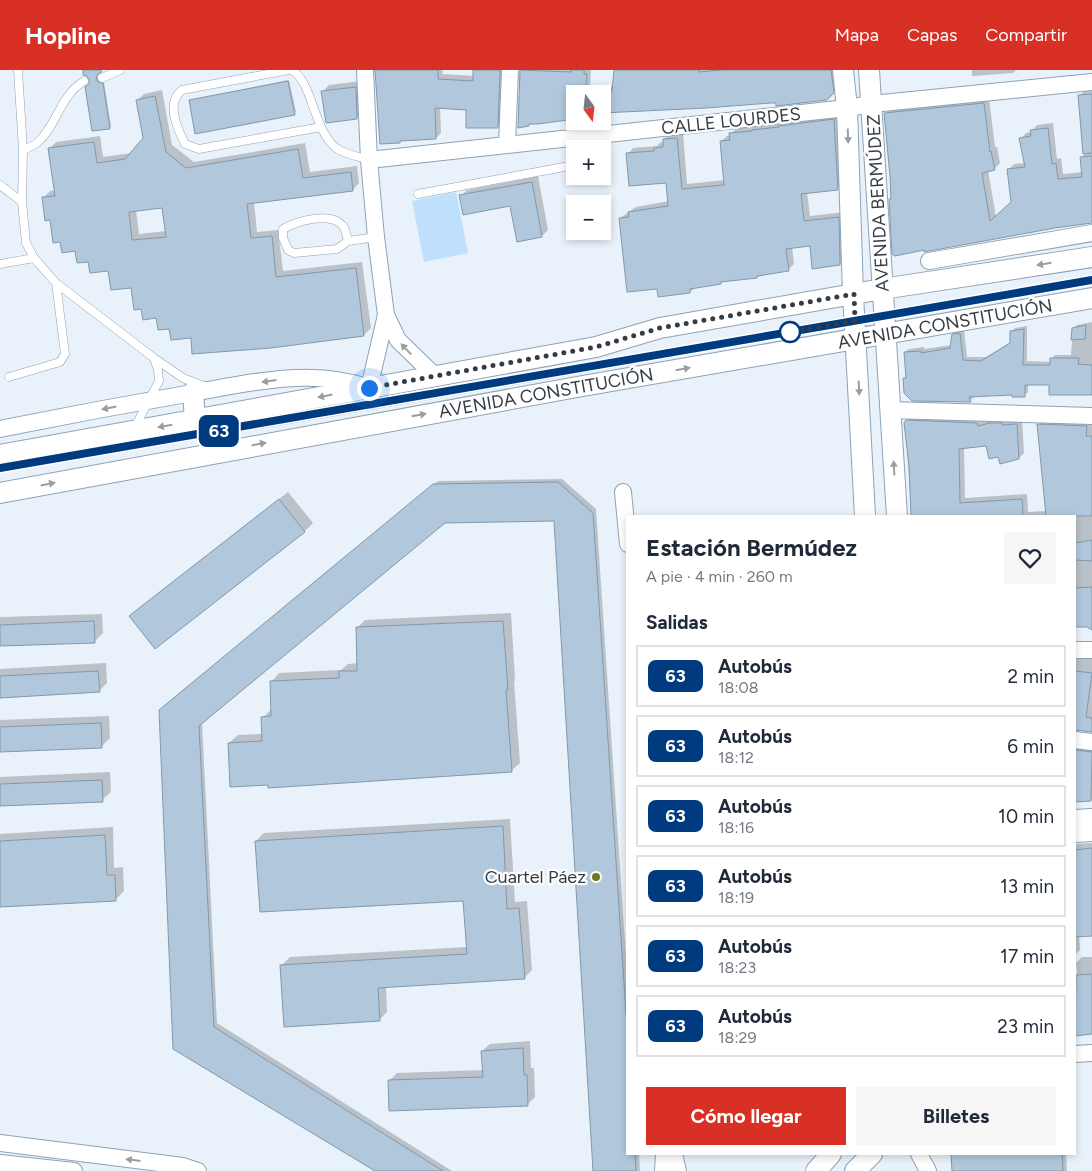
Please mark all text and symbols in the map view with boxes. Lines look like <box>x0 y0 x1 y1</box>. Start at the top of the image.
text: Hopline <box>25 21 111 50</box>
text: Mapa <box>835 24 879 46</box>
text: Capas <box>907 24 957 46</box>
text: Compartir <box>985 24 1067 46</box>
north arrow <box>566 85 611 130</box>
map controls <box>566 85 611 240</box>
street label: CALLE LOURDES <box>660 103 802 139</box>
street label: AVENIDA BERMÚDEZ <box>862 114 894 292</box>
one-way arrow <box>845 128 853 144</box>
button: + <box>566 140 611 185</box>
button: − <box>566 195 611 240</box>
one-way arrow <box>1035 260 1051 268</box>
street label: AVENIDA CONSTITUCIÓN <box>836 294 1054 354</box>
unlabelled marker <box>779 321 801 343</box>
one-way arrow <box>400 343 412 355</box>
street label: AVENIDA CONSTITUCIÓN <box>437 363 655 423</box>
one-way arrow <box>675 364 691 372</box>
your location <box>357 376 382 401</box>
one-way arrow <box>261 377 277 385</box>
one-way arrow <box>855 380 863 396</box>
one-way arrow <box>317 392 332 400</box>
one-way arrow <box>100 404 116 412</box>
one-way arrow <box>412 410 428 418</box>
line badge: 63 <box>196 415 242 447</box>
text: 63 <box>209 420 229 442</box>
one-way arrow <box>157 422 173 430</box>
one-way arrow <box>252 439 268 447</box>
one-way arrow <box>889 459 897 475</box>
one-way arrow <box>40 479 56 487</box>
button: heart <box>1004 532 1056 584</box>
text: Estación Bermúdez <box>646 533 857 562</box>
text: A pie · 4 min · 260 m <box>646 567 793 586</box>
text: Salidas <box>646 611 708 634</box>
text: Autobús <box>718 655 792 678</box>
text: 63 <box>665 665 686 687</box>
text: 2 min <box>1008 665 1054 688</box>
text: 18:08 <box>718 678 759 697</box>
text: Autobús <box>718 725 792 748</box>
text: 63 <box>665 735 686 757</box>
text: 6 min <box>1007 735 1054 758</box>
text: 18:12 <box>718 748 754 767</box>
text: Autobús <box>718 795 792 818</box>
text: 63 <box>665 805 686 827</box>
text: 10 min <box>998 805 1054 828</box>
text: 18:16 <box>718 818 754 837</box>
text: Autobús <box>718 865 792 888</box>
place label: Cuartel Páez <box>485 866 586 888</box>
marker: Cuartel Páez <box>590 871 602 883</box>
text: 63 <box>665 875 686 897</box>
text: 13 min <box>1000 875 1054 898</box>
text: 18:19 <box>718 888 754 907</box>
text: Autobús <box>718 935 792 958</box>
text: 63 <box>665 945 686 967</box>
text: 17 min <box>1000 945 1054 968</box>
text: 18:23 <box>718 958 756 977</box>
text: Autobús <box>718 1005 792 1028</box>
text: 63 <box>665 1015 686 1037</box>
text: 23 min <box>997 1015 1054 1038</box>
text: 18:29 <box>718 1028 756 1047</box>
button: Cómo llegar <box>646 1087 846 1145</box>
button: Billetes <box>856 1087 1056 1145</box>
one-way arrow <box>125 1156 141 1164</box>

